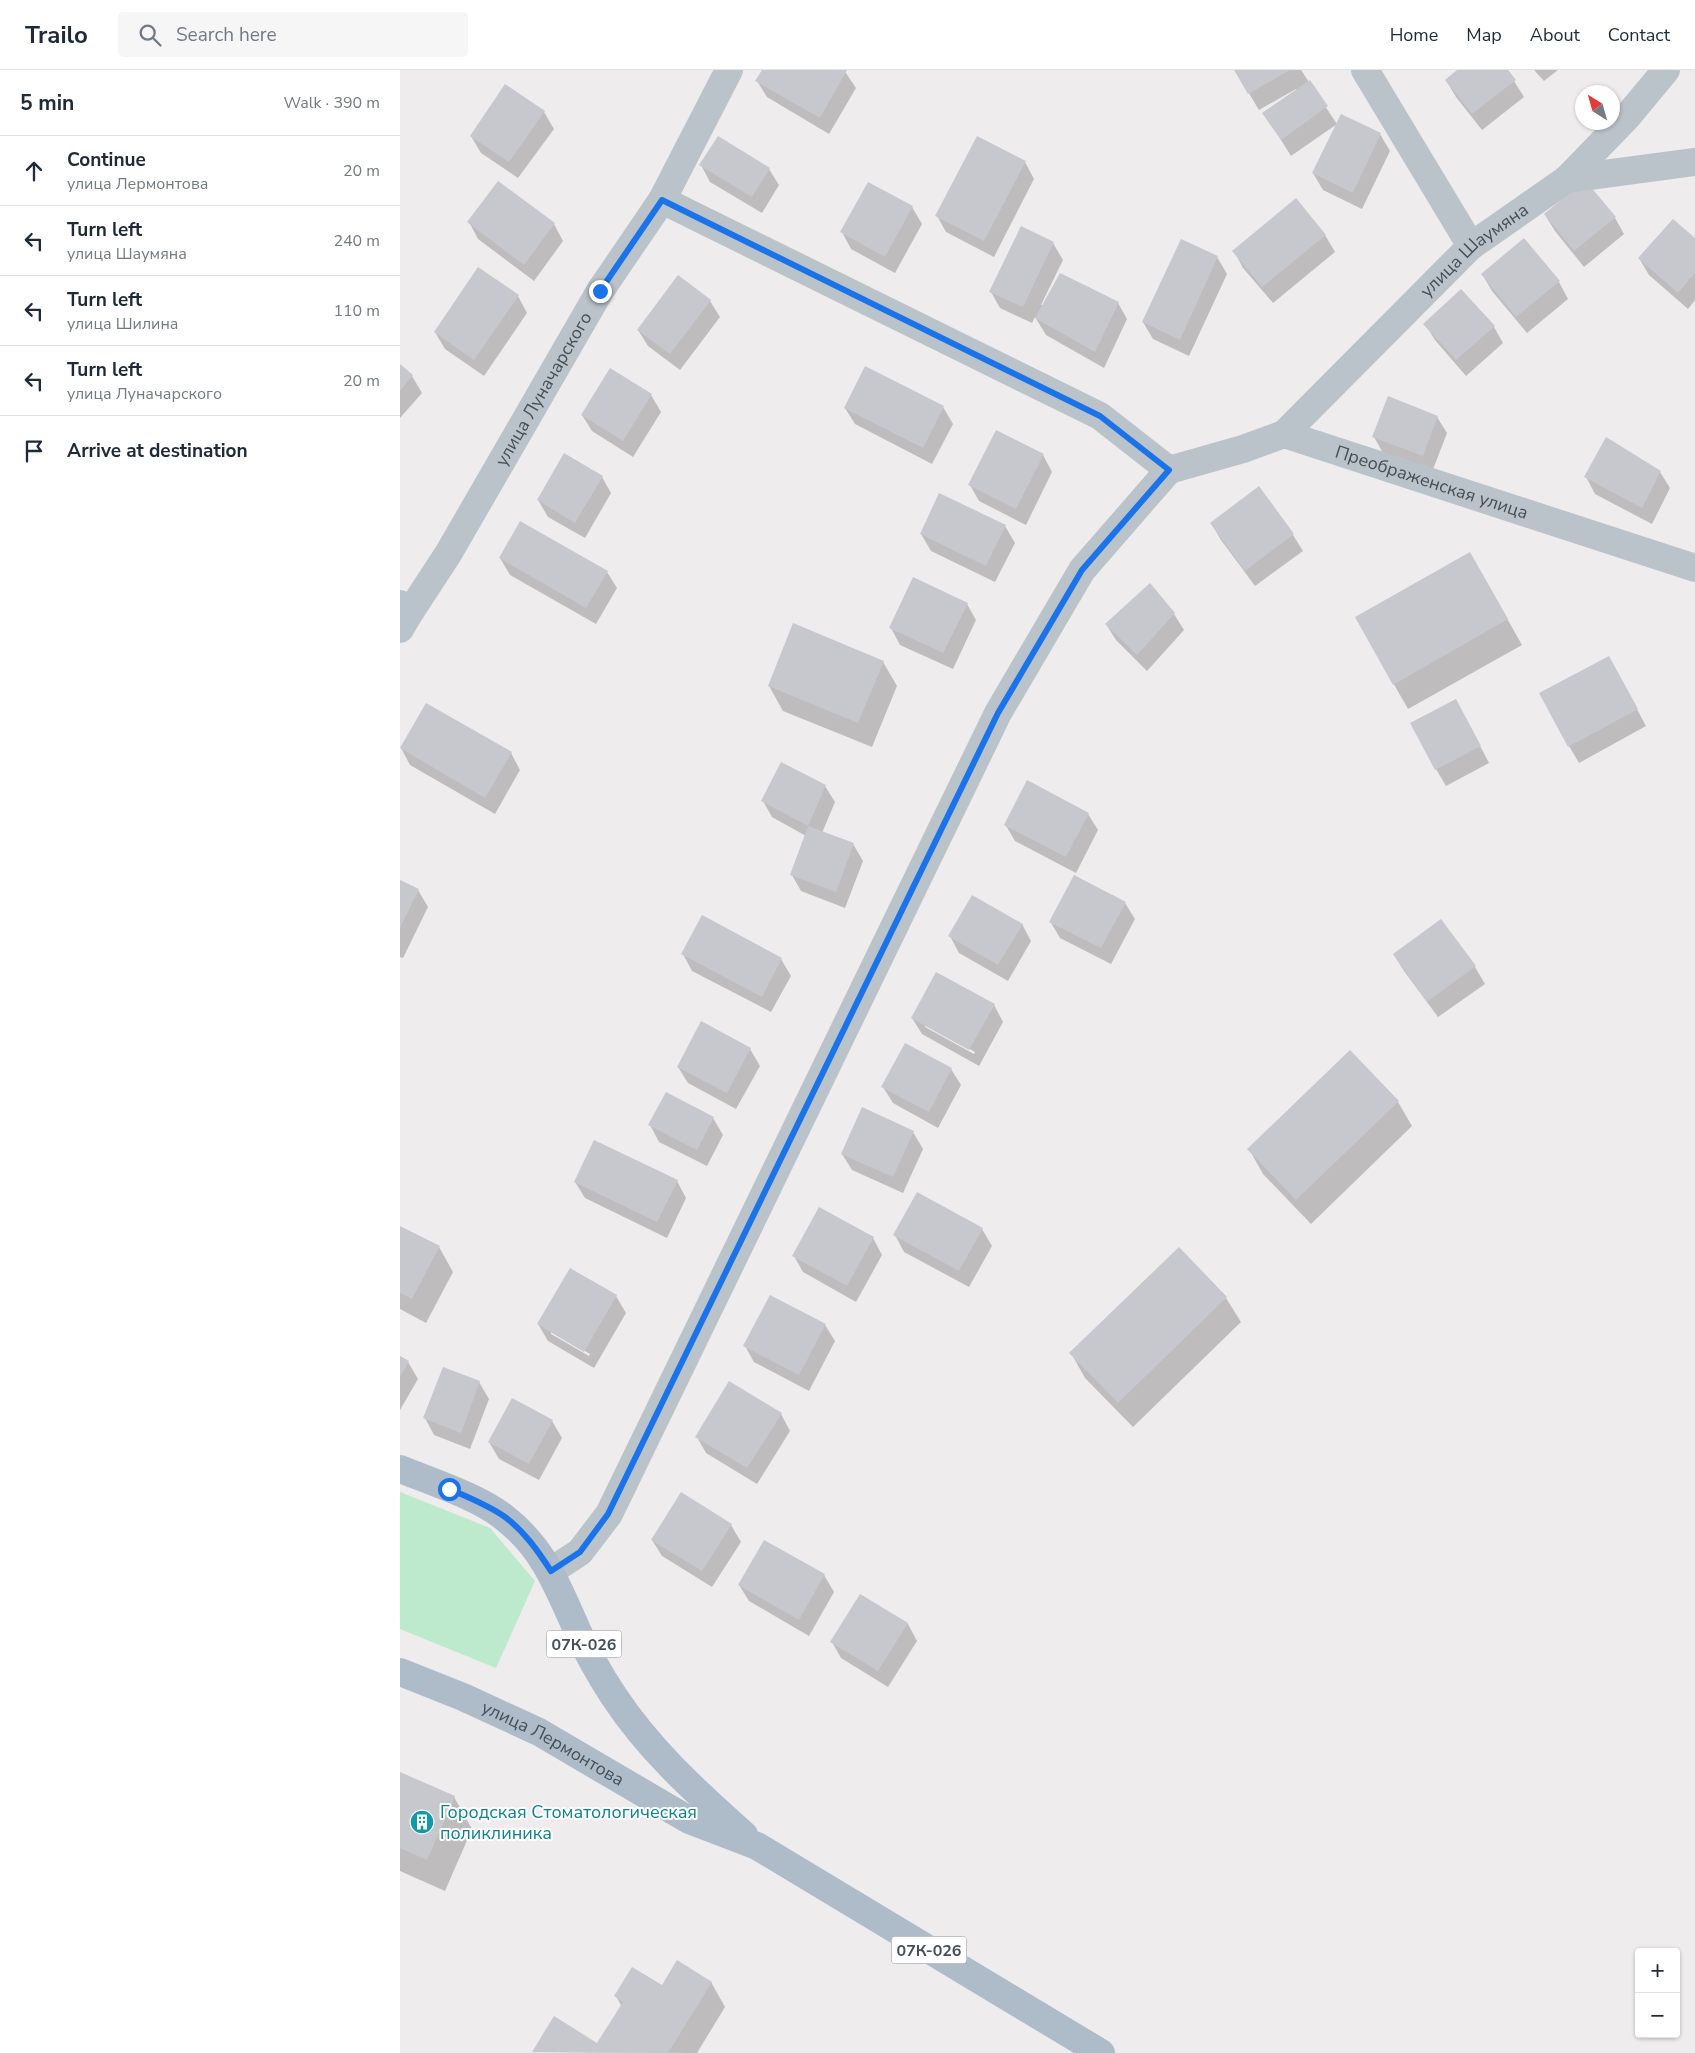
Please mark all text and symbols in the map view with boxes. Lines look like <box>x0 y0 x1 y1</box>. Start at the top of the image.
search box <box>118 12 468 57</box>
text: Trailo <box>25 19 88 51</box>
icon: search <box>136 21 164 49</box>
text: Search here <box>176 22 277 48</box>
text: Home <box>1390 23 1438 47</box>
text: Map <box>1466 23 1502 47</box>
text: About <box>1530 23 1580 47</box>
text: Contact <box>1608 23 1670 47</box>
north arrow <box>1575 85 1620 130</box>
text: 5 min <box>20 89 74 117</box>
text: Walk · 390 m <box>284 92 380 114</box>
text: Continue <box>67 147 146 173</box>
icon: ahead <box>20 157 48 185</box>
text: 20 m <box>343 160 380 182</box>
text: улица Лермонтова <box>67 173 208 195</box>
street label: улица Шаумяна <box>1415 198 1533 302</box>
text: Turn left <box>67 217 142 243</box>
icon: left <box>20 227 48 255</box>
text: 240 m <box>333 230 380 252</box>
text: улица Шаумяна <box>67 243 187 265</box>
route end <box>589 280 612 303</box>
text: Turn left <box>67 287 142 313</box>
icon: left <box>20 297 48 325</box>
text: 110 m <box>333 300 380 322</box>
street label: улица Луначарского <box>489 307 597 470</box>
text: улица Шилина <box>67 313 178 335</box>
text: Turn left <box>67 357 142 383</box>
icon: left <box>20 367 48 395</box>
text: 20 m <box>343 370 380 392</box>
text: улица Луначарского <box>67 383 222 405</box>
icon: arrive <box>20 437 48 465</box>
text: Arrive at destination <box>67 438 248 464</box>
street label: Преображенская улица <box>1332 440 1531 525</box>
route start <box>438 1478 461 1501</box>
road number: 07К-026 <box>546 1630 622 1658</box>
street label: улица Лермонтова <box>478 1695 629 1791</box>
place label: Городская Стоматологическая поликлиника <box>440 1800 697 1845</box>
building icon: Городская Стоматологическая поликлиника <box>409 1809 435 1835</box>
road number: 07К-026 <box>892 1936 966 1964</box>
map controls <box>1635 1948 1680 2038</box>
button: + <box>1635 1948 1680 1993</box>
button: − <box>1635 1993 1680 2038</box>

